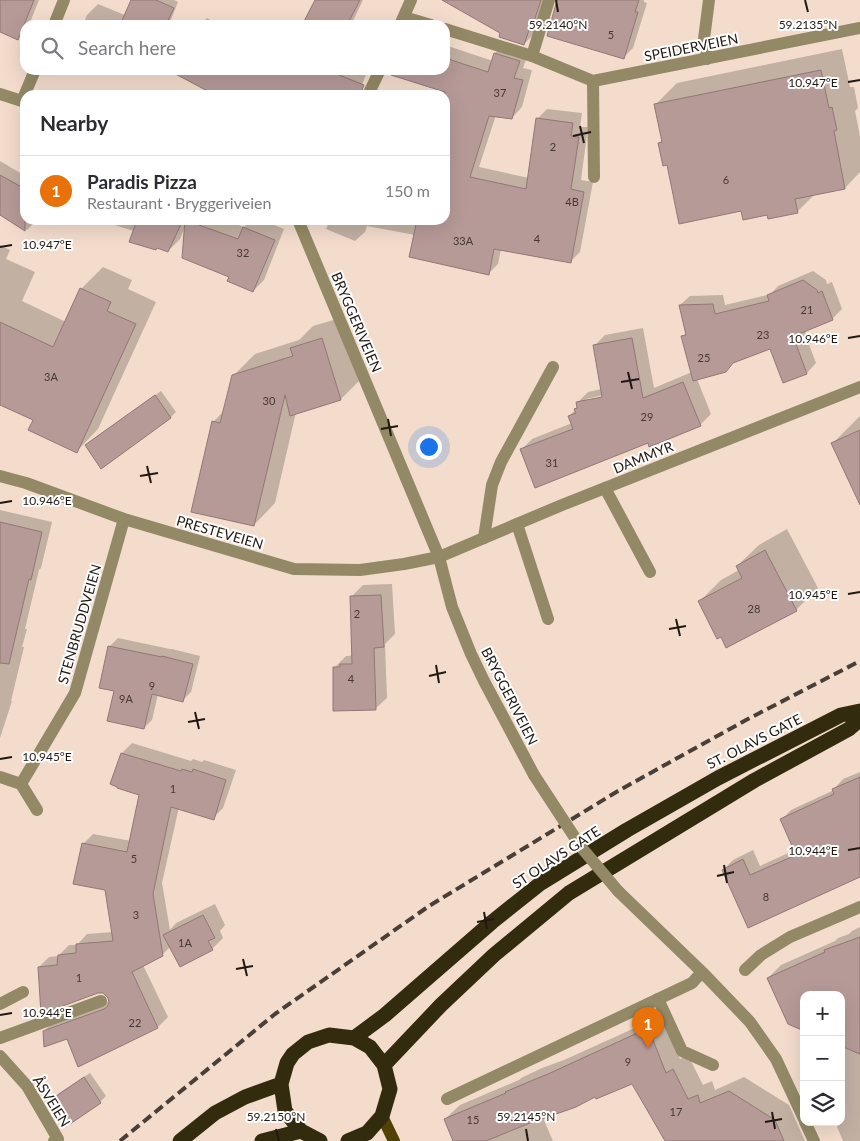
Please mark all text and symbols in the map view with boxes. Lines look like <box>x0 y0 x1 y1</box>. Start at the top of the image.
text: 59.2140°N <box>529 17 587 32</box>
text: 59.2135°N <box>779 17 837 32</box>
search box <box>20 20 450 75</box>
house number: 5 <box>608 28 614 41</box>
street label: SPEIDERVEIEN <box>642 30 740 64</box>
icon: search <box>38 34 66 62</box>
text: Search here <box>78 36 176 59</box>
text: 10.947°E <box>788 75 838 90</box>
house number: 37 <box>494 86 506 99</box>
text: Nearby <box>40 110 108 135</box>
house number: 2 <box>550 140 556 153</box>
text: Paradis Pizza <box>87 170 197 193</box>
house number: 6 <box>723 173 729 186</box>
text: 1 <box>51 181 61 200</box>
text: 150 m <box>385 181 430 200</box>
text: Restaurant · Bryggeriveien <box>87 193 271 212</box>
house number: 4B <box>565 195 579 208</box>
house number: 4 <box>534 232 541 245</box>
house number: 33A <box>453 234 474 247</box>
text: 10.947°E <box>22 237 72 252</box>
house number: 32 <box>237 246 249 259</box>
street label: BRYGGERIVEIEN <box>328 269 386 375</box>
house number: 21 <box>801 303 813 316</box>
house number: 23 <box>757 328 769 341</box>
text: 10.946°E <box>788 331 838 346</box>
house number: 25 <box>698 351 710 364</box>
house number: 3A <box>44 370 58 383</box>
house number: 30 <box>263 394 276 407</box>
house number: 29 <box>641 410 653 423</box>
your location <box>416 434 442 460</box>
street label: DAMMYR <box>610 437 676 477</box>
house number: 31 <box>546 456 558 469</box>
text: 10.946°E <box>22 493 72 508</box>
street label: PRESTEVEIEN <box>175 511 265 553</box>
street label: STENBRUDDVEIEN <box>54 562 104 686</box>
text: 10.945°E <box>788 587 838 602</box>
house number: 28 <box>748 602 760 615</box>
house number: 2 <box>354 607 360 620</box>
street label: BRYGGERIVEIEN <box>478 644 542 748</box>
house number: 4 <box>348 672 355 685</box>
house number: 9 <box>149 679 155 692</box>
house number: 9A <box>119 692 133 705</box>
street label: ST. OLAVS GATE <box>704 710 804 772</box>
text: 10.945°E <box>22 749 72 764</box>
house number: 1 <box>170 782 176 795</box>
street label: ST OLAVS GATE <box>509 822 603 892</box>
text: 10.944°E <box>788 843 838 858</box>
house number: 5 <box>131 852 137 865</box>
house number: 8 <box>763 890 769 903</box>
house number: 3 <box>133 908 139 921</box>
house number: 1A <box>178 936 192 949</box>
house number: 1 <box>76 971 82 984</box>
map controls <box>800 991 845 1126</box>
button: + <box>800 991 845 1036</box>
text: 10.944°E <box>22 1005 72 1020</box>
pin: 1 <box>632 1007 664 1048</box>
house number: 22 <box>129 1016 141 1029</box>
button: − <box>800 1036 845 1081</box>
house number: 9 <box>625 1055 631 1068</box>
street label: ÅSVEIEN <box>30 1072 74 1130</box>
button: layers <box>800 1081 845 1126</box>
house number: 17 <box>670 1105 682 1118</box>
text: 59.2150°N <box>247 1109 305 1124</box>
text: 59.2145°N <box>497 1109 555 1124</box>
house number: 15 <box>467 1113 479 1126</box>

